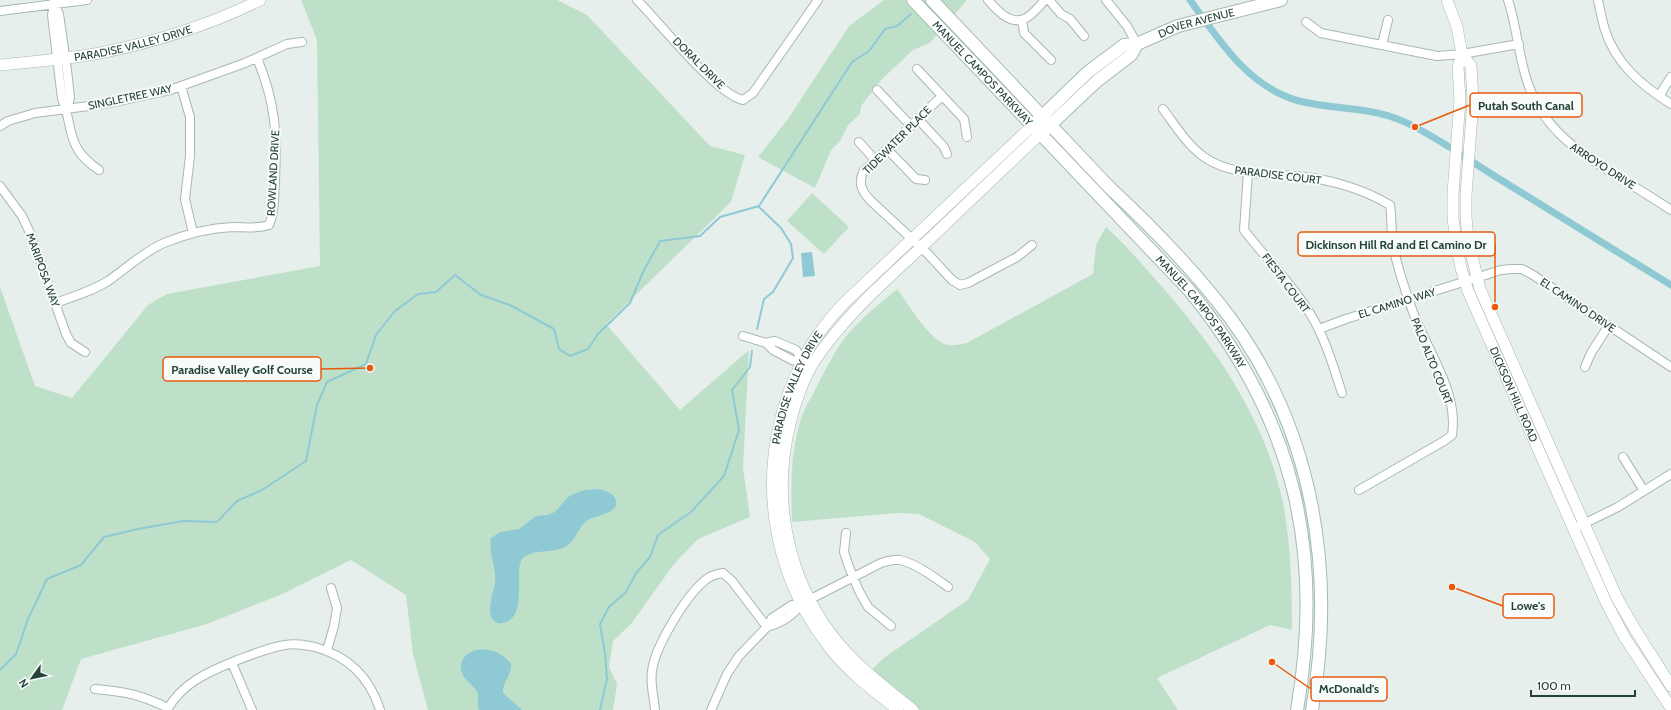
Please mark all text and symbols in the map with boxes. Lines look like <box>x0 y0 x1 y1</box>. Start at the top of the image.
street label: DOVER AVENUE <box>1156 5 1236 41</box>
street label: MANUEL CAMPOS PARKWAY <box>929 18 1036 129</box>
street label: PARADISE VALLEY DRIVE <box>73 22 194 64</box>
street label: DORAL DRIVE <box>670 34 728 92</box>
street label: SINGLETREE WAY <box>87 81 174 113</box>
callout: Putah South Canal <box>1470 93 1582 117</box>
text: Putah South Canal <box>1478 98 1574 113</box>
street label: TIDEWATER PLACE <box>860 103 934 177</box>
street label: ROWLAND DRIVE <box>264 130 282 216</box>
street label: ARROYO DRIVE <box>1568 140 1638 192</box>
street label: PARADISE COURT <box>1234 163 1322 187</box>
street label: MARIPOSA WAY <box>23 231 63 310</box>
callout: Dickinson Hill Rd and El Camino Dr <box>1298 232 1495 256</box>
text: Dickinson Hill Rd and El Camino Dr <box>1306 237 1486 252</box>
street label: FIESTA COURT <box>1259 250 1313 316</box>
street label: MANUEL CAMPOS PARKWAY <box>1153 252 1250 371</box>
street label: EL CAMINO DRIVE <box>1538 275 1618 335</box>
street label: EL CAMINO WAY <box>1357 284 1438 321</box>
street label: PALO ALTO COURT <box>1408 316 1456 407</box>
street label: PARADISE VALLEY DRIVE <box>769 328 825 445</box>
street label: DICKSON HILL ROAD <box>1487 345 1541 444</box>
callout: Paradise Valley Golf Course <box>163 357 321 381</box>
text: Paradise Valley Golf Course <box>171 362 313 377</box>
callout: Lowe's <box>1503 594 1554 618</box>
text: Lowe's <box>1511 598 1545 613</box>
north arrow <box>12 658 52 698</box>
scale bar <box>1531 672 1635 698</box>
text: N <box>16 676 32 691</box>
callout: McDonald's <box>1311 677 1387 701</box>
text: 100 m <box>1537 678 1571 693</box>
text: McDonald's <box>1319 681 1379 696</box>

